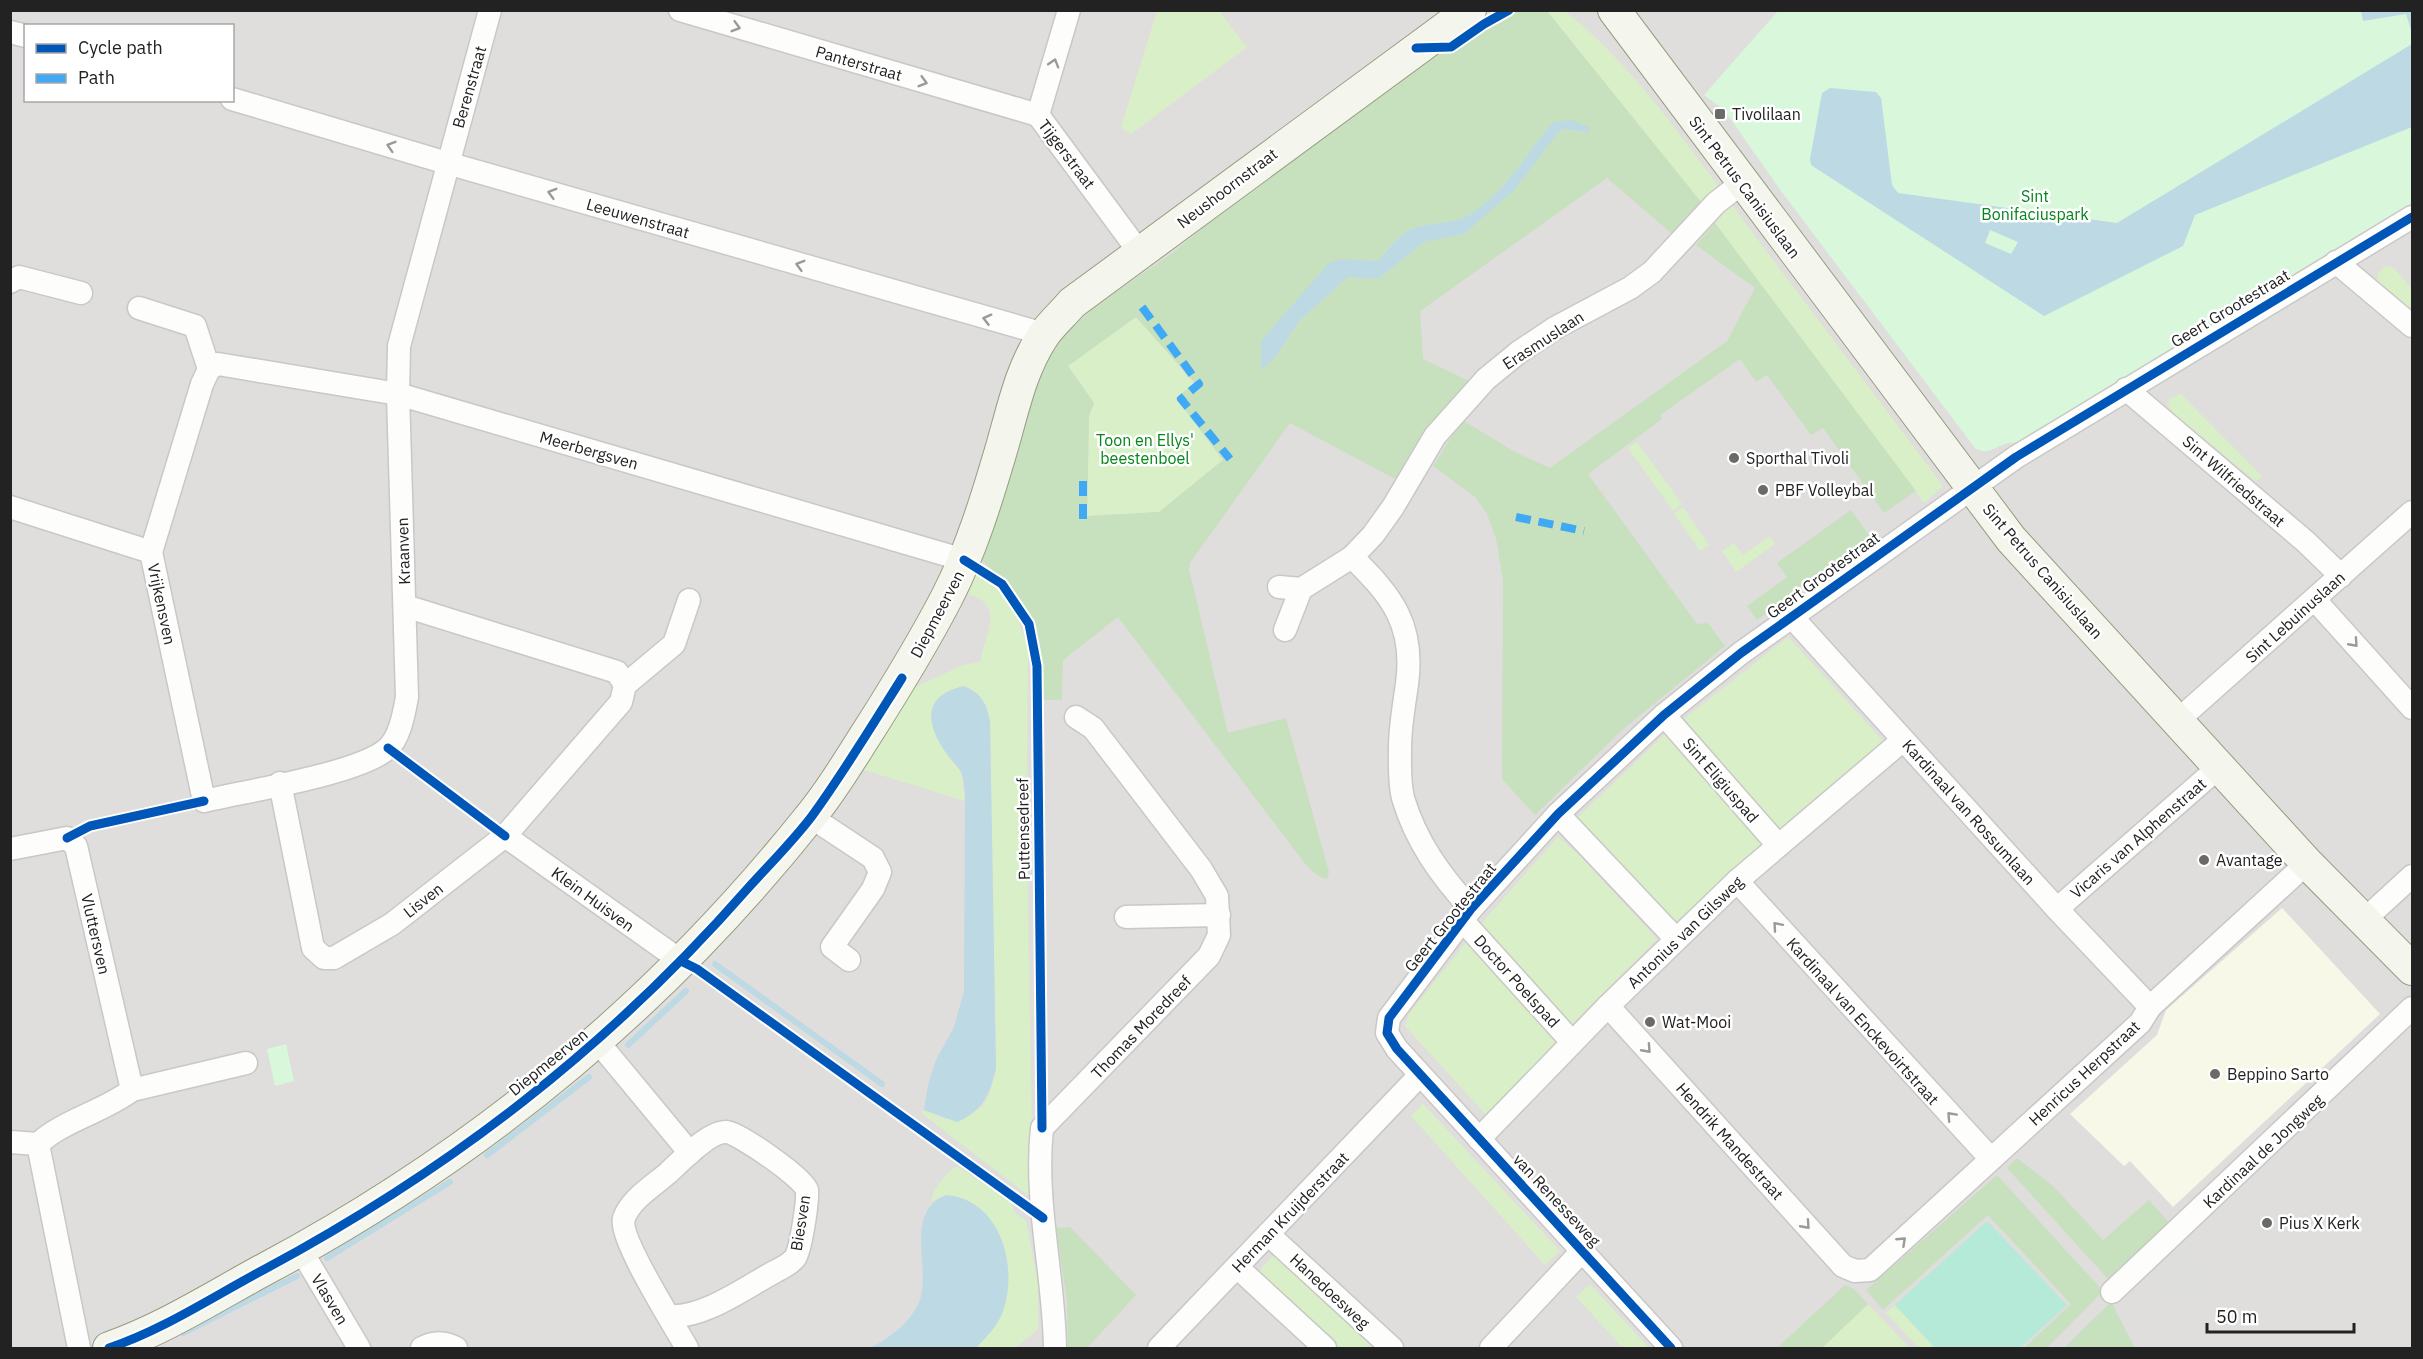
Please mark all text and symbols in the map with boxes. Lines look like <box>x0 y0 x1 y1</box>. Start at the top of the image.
one-way arrow <box>730 20 741 32</box>
legend <box>24 24 234 102</box>
text: Cycle path <box>78 36 163 59</box>
street label: Panterstraat <box>813 41 905 85</box>
street label: Berenstraat <box>448 44 490 130</box>
one-way arrow <box>1047 58 1059 69</box>
text: Path <box>78 66 115 89</box>
one-way arrow <box>918 74 928 87</box>
place label: Tivolilaan <box>1732 104 1801 124</box>
marker: Tivolilaan <box>1713 107 1727 121</box>
street label: Sint Petrus Canisiuslaan <box>1685 112 1805 262</box>
street label: Tijgerstraat <box>1034 115 1100 193</box>
one-way arrow <box>386 141 397 153</box>
street label: Neushoornstraat <box>1173 144 1281 232</box>
park label: Sint Bonifaciuspark <box>1981 186 2089 224</box>
one-way arrow <box>547 188 557 201</box>
street label: Leeuwenstraat <box>584 194 692 242</box>
one-way arrow <box>795 260 806 272</box>
street label: Geert Grootestraat <box>2167 265 2293 351</box>
street label: Erasmuslaan <box>1499 306 1587 374</box>
one-way arrow <box>983 313 993 326</box>
street label: Meerbergsven <box>537 426 641 474</box>
park label: Toon en Ellys' beestenboel <box>1096 430 1194 468</box>
street label: Sint Wilfriedstraat <box>2179 431 2289 531</box>
place label: Sporthal Tivoli <box>1746 448 1849 468</box>
marker: Sporthal Tivoli <box>1727 451 1741 465</box>
place label: PBF Volleybal <box>1775 480 1874 500</box>
marker: PBF Volleybal <box>1756 483 1770 497</box>
street label: Sint Petrus Canisiuslaan <box>1979 499 2107 643</box>
street label: Kraanven <box>392 517 414 585</box>
street label: Geert Grootestraat <box>1763 527 1883 623</box>
street label: Vrijkensven <box>144 562 180 646</box>
street label: Diepmeerven <box>906 567 968 661</box>
street label: Sint Lebuinuslaan <box>2241 567 2349 667</box>
one-way arrow <box>2347 637 2358 647</box>
street label: Sint Eligiuspad <box>1679 733 1763 827</box>
street label: Kardinaal van Rossumlaan <box>1898 735 2040 889</box>
street label: Vicaris van Alphenstraat <box>2066 774 2210 902</box>
street label: Puttensedreef <box>1012 778 1034 880</box>
place label: Avantage <box>2216 850 2283 870</box>
marker: Avantage <box>2197 853 2211 867</box>
street label: Geert Grootestraat <box>1400 858 1500 976</box>
street label: Klein Huisven <box>548 862 638 936</box>
street label: Antonius van Gilsweg <box>1623 871 1747 992</box>
street label: Lisven <box>399 878 447 922</box>
street label: Vluttersven <box>77 892 115 976</box>
one-way arrow <box>1773 922 1784 933</box>
street label: Doctor Poelspad <box>1470 930 1564 1032</box>
street label: Kardinaal van Enckevoirtstraat <box>1783 933 1943 1109</box>
street label: Thomas Moredreef <box>1087 971 1195 1083</box>
place label: Wat-Mooi <box>1662 1012 1731 1032</box>
marker: Wat-Mooi <box>1643 1015 1657 1029</box>
street label: Henricus Herpstraat <box>2024 1016 2144 1130</box>
street label: Diepmeerven <box>504 1024 592 1100</box>
one-way arrow <box>1640 1042 1651 1053</box>
place label: Beppino Sarto <box>2227 1064 2329 1084</box>
marker: Beppino Sarto <box>2208 1067 2222 1081</box>
street label: Hendrik Mandestraat <box>1672 1078 1788 1204</box>
street label: Kardinaal de Jongweg <box>2198 1089 2328 1212</box>
one-way arrow <box>1947 1113 1958 1123</box>
street label: Herman Kruijderstraat <box>1227 1147 1353 1277</box>
street label: van Renesseweg <box>1509 1150 1605 1251</box>
street label: Biesven <box>786 1194 814 1252</box>
place label: Pius X Kerk <box>2279 1213 2360 1233</box>
marker: Pius X Kerk <box>2260 1216 2274 1230</box>
one-way arrow <box>1799 1218 1810 1229</box>
one-way arrow <box>1895 1237 1905 1248</box>
street label: Hanedoesweg <box>1286 1249 1374 1333</box>
street label: Vlasven <box>307 1270 353 1328</box>
scale bar <box>2207 1296 2354 1334</box>
text: 50 m <box>2216 1305 2258 1328</box>

